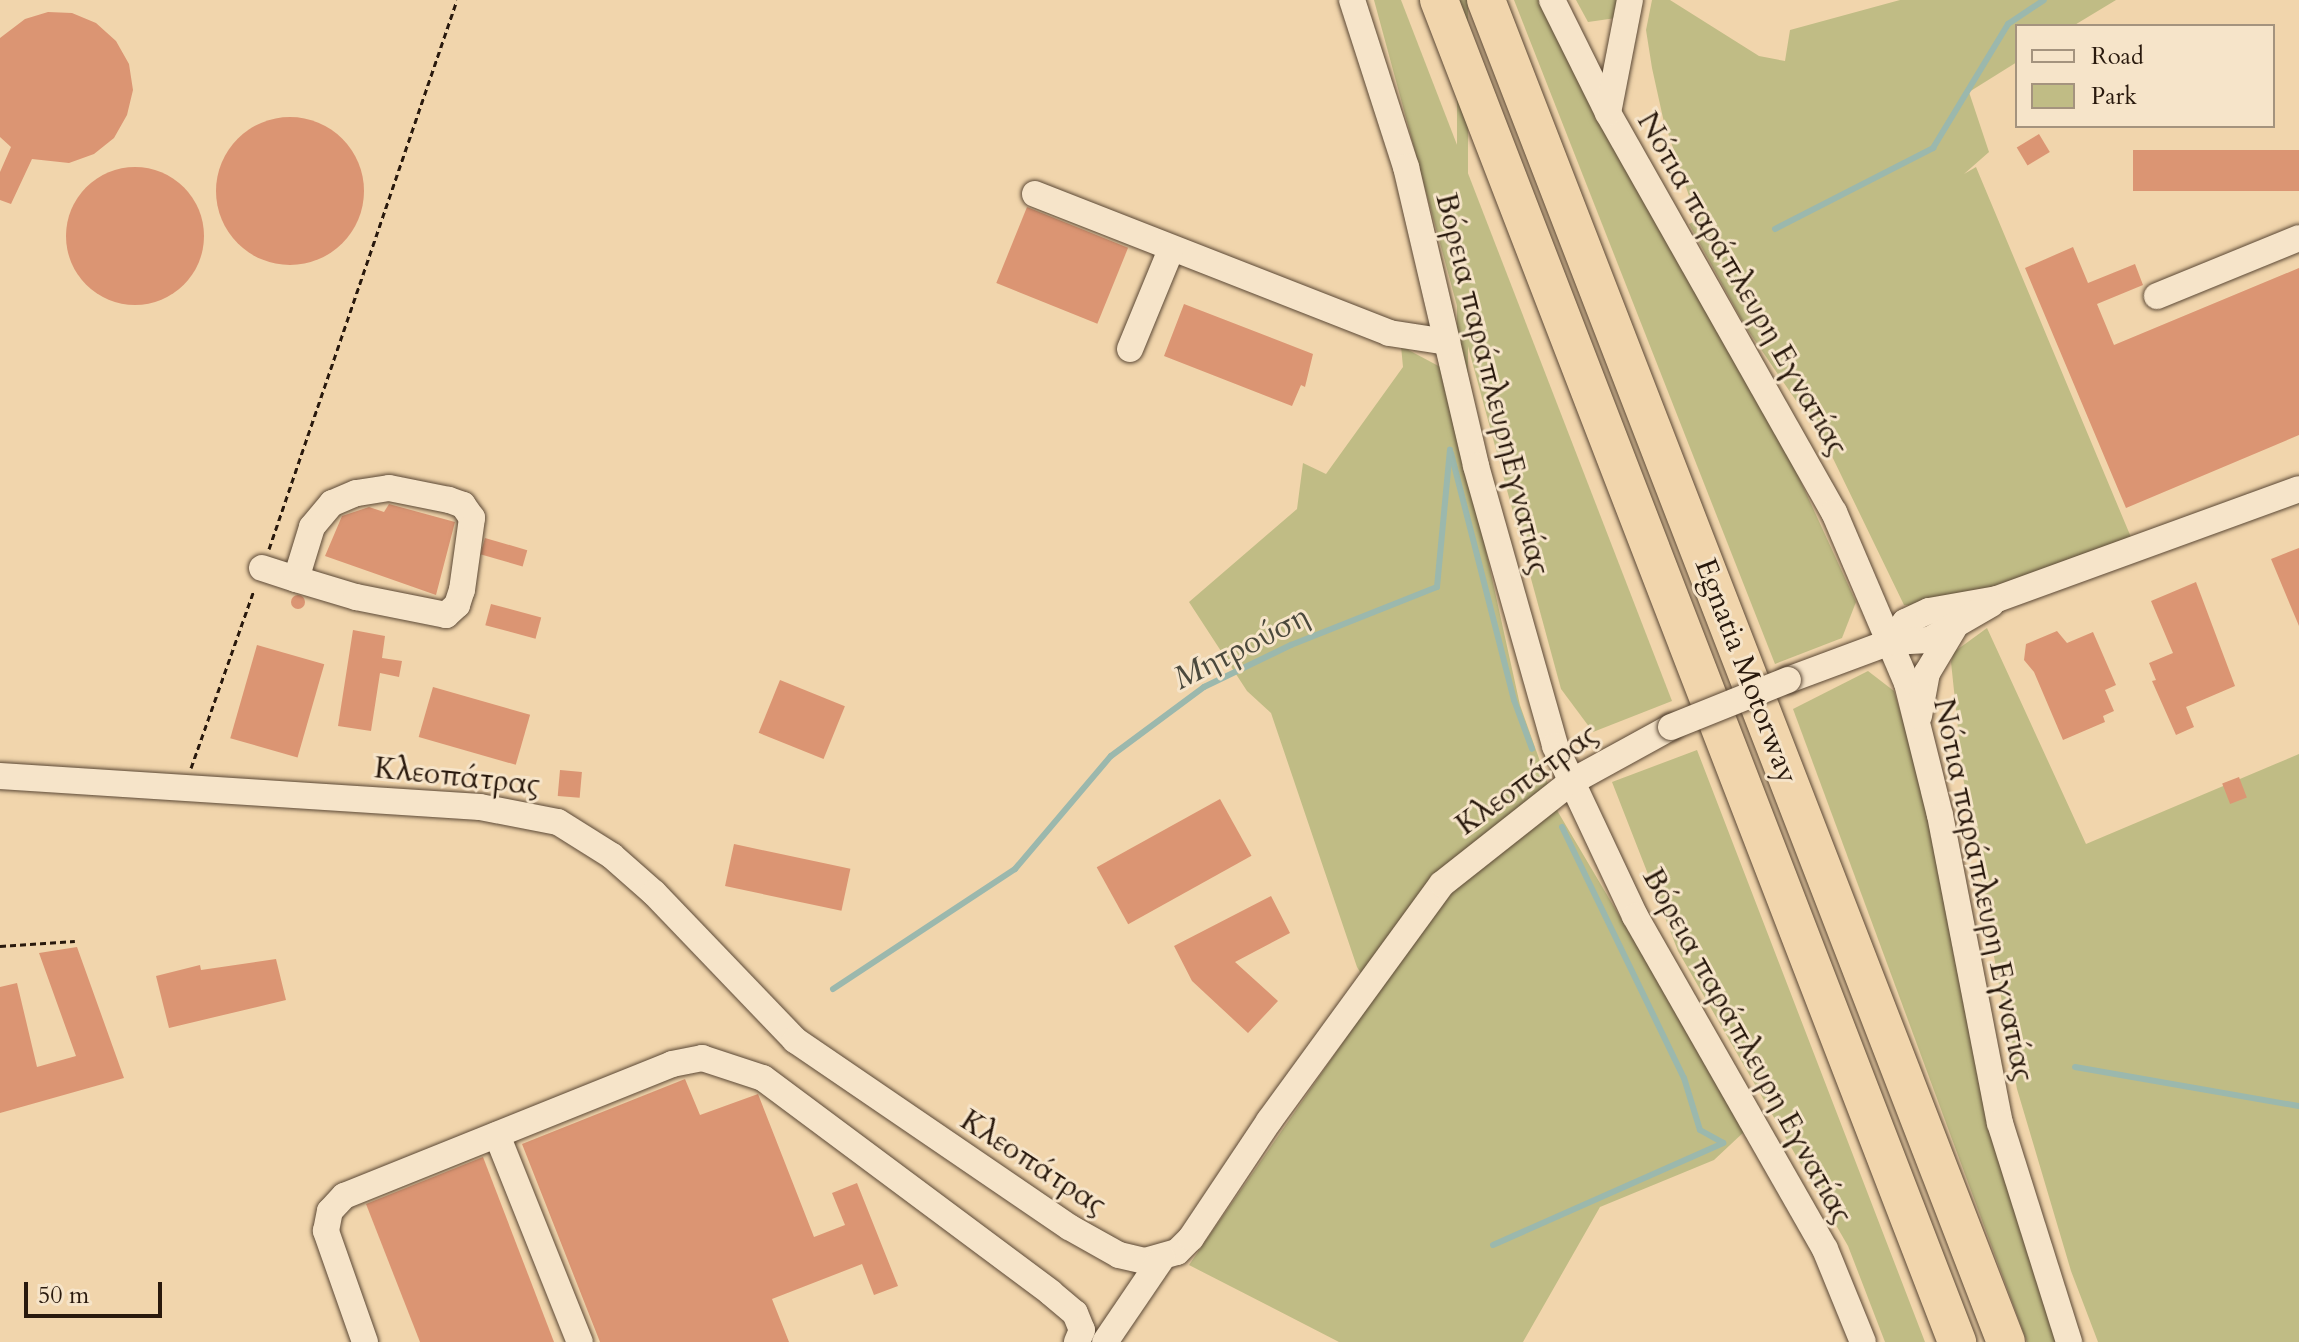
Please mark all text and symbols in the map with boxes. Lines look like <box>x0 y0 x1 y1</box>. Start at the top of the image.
legend <box>2015 24 2275 128</box>
text: Road <box>2091 40 2144 73</box>
text: Park <box>2091 80 2137 113</box>
street label: Νότια παράπλευρη Εγνατίας <box>1629 106 1855 462</box>
street label: Βόρεια παράπλευρηΕγνατίας <box>1427 189 1557 579</box>
street label: Egnatia Motorway <box>1687 553 1805 789</box>
water label: Μητρούση <box>1167 598 1315 698</box>
street label: Νότια παράπλευρη Εγνατίας <box>1925 695 2041 1085</box>
street label: Κλεοπάτρας <box>1449 717 1605 843</box>
street label: Κλεοπάτρας <box>372 750 542 804</box>
street label: Βόρεια παράπλευρη Εγνατίας <box>1634 862 1860 1230</box>
street label: Κλεοπάτρας <box>953 1103 1113 1223</box>
scale bar <box>28 1266 166 1316</box>
text: 50 m <box>38 1279 89 1312</box>

